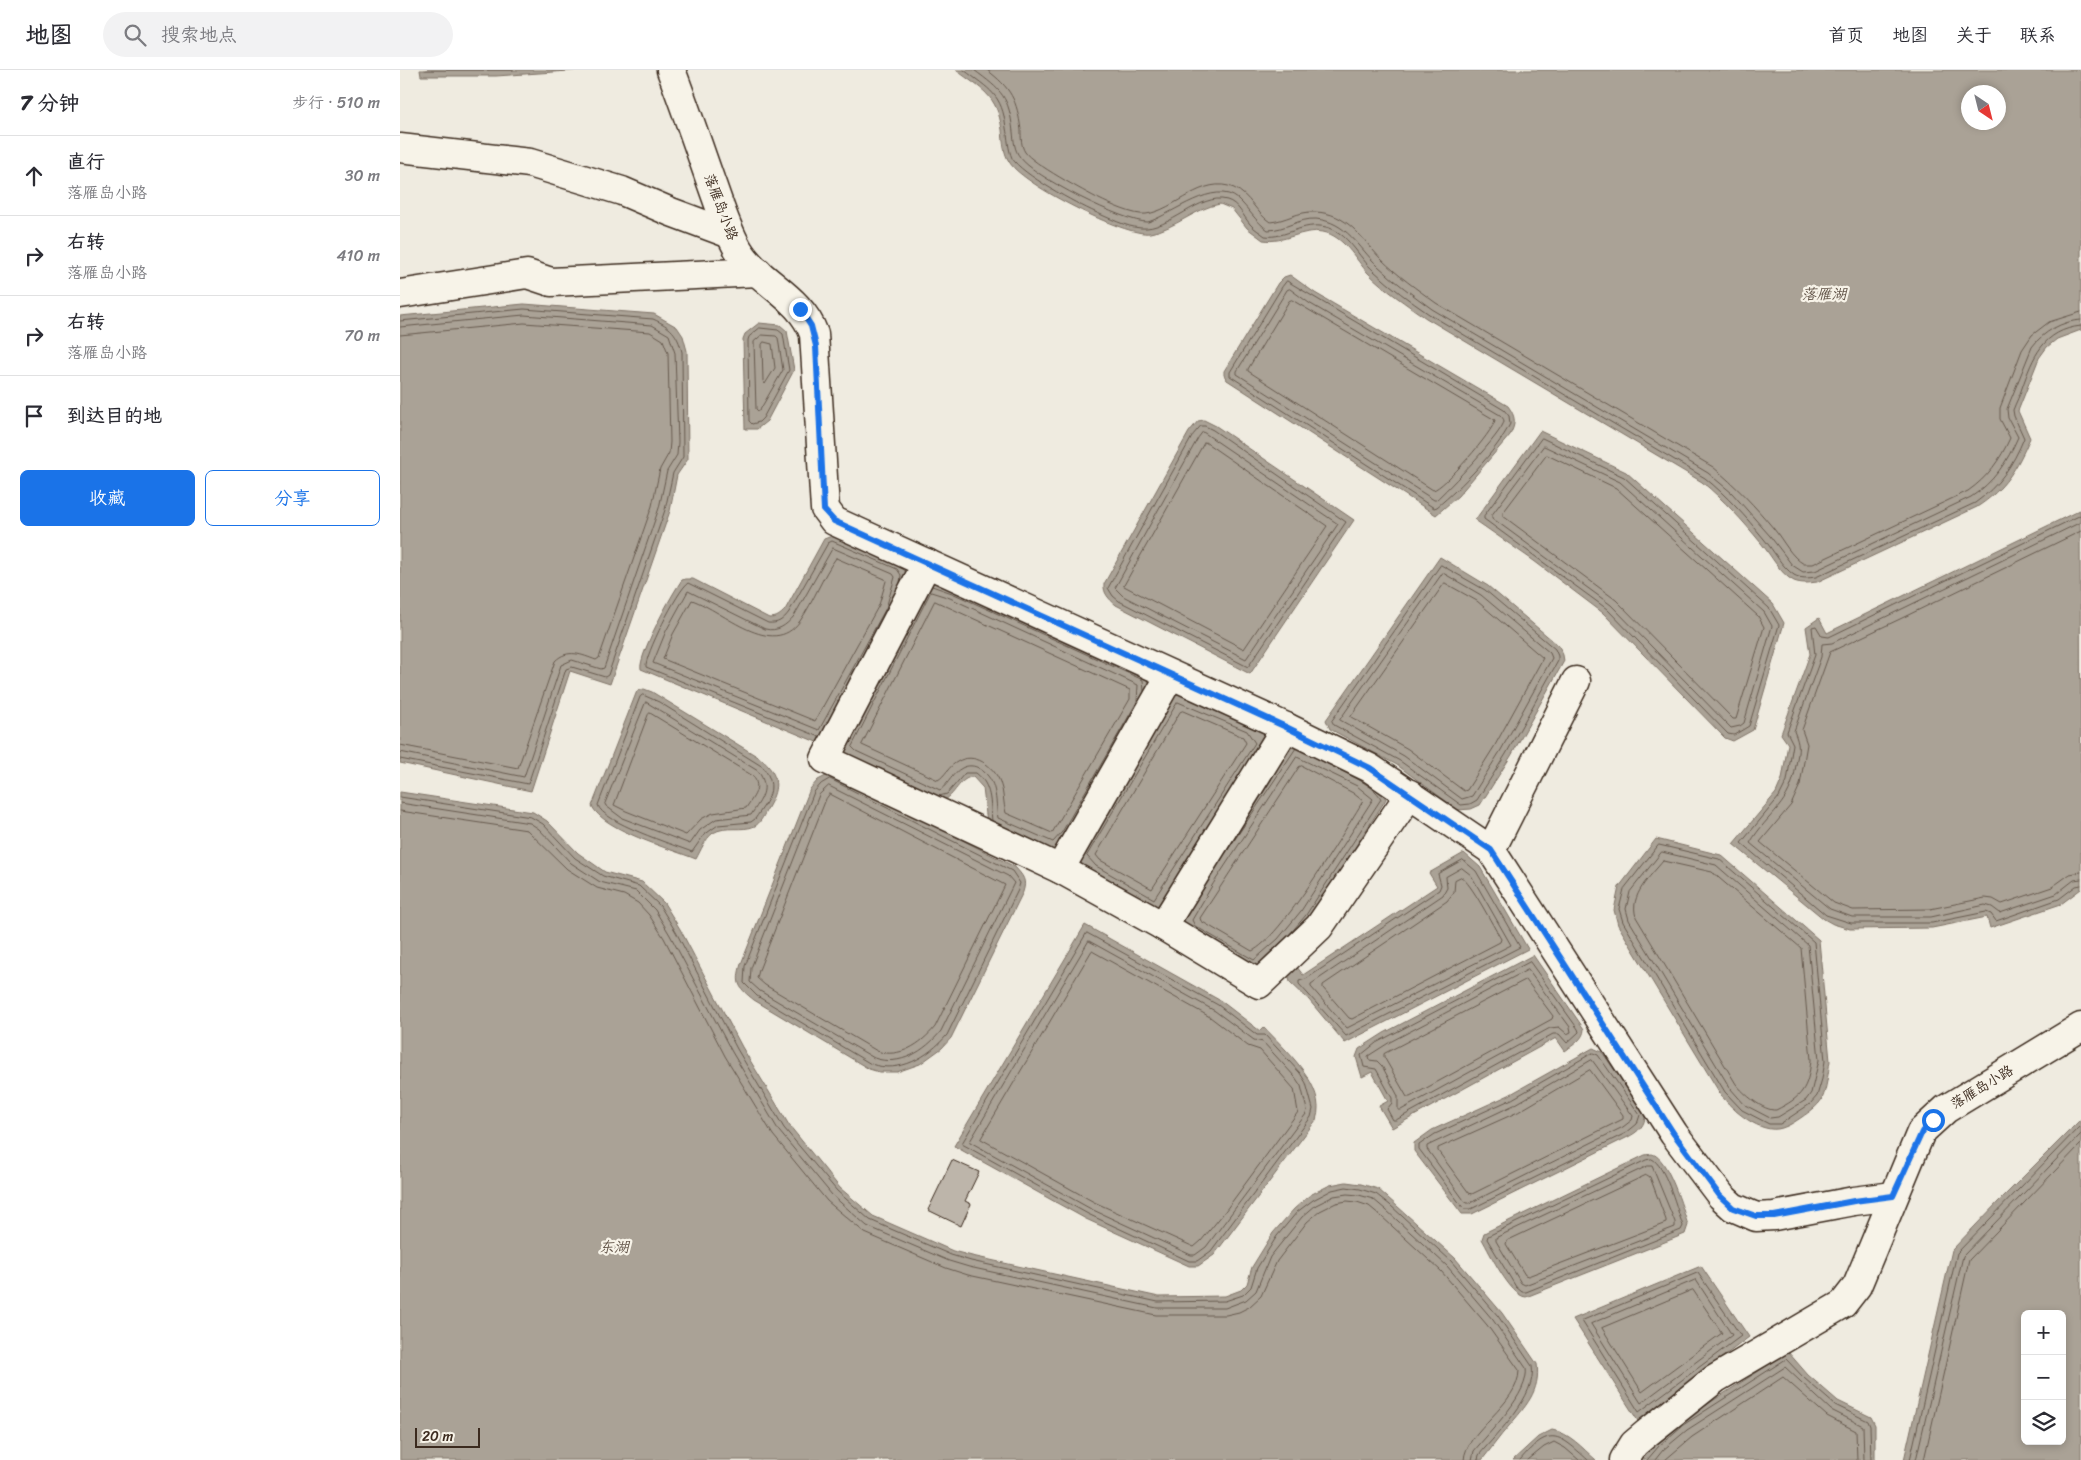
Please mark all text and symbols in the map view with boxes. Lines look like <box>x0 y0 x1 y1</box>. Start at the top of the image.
search box <box>103 12 453 57</box>
text: 地图 <box>25 14 73 56</box>
text: 搜索地点 <box>161 18 237 51</box>
text: 首页 <box>1828 19 1864 51</box>
text: 地图 <box>1892 19 1928 51</box>
text: 关于 <box>1956 19 1992 51</box>
text: 联系 <box>2020 19 2056 51</box>
icon: search <box>121 21 149 49</box>
text: 7 分钟 <box>20 84 79 122</box>
north arrow <box>1961 85 2006 130</box>
text: 步行 · 510 m <box>292 88 380 117</box>
text: 直行 <box>67 145 105 178</box>
text: 30 m <box>345 161 380 190</box>
icon: ahead <box>20 162 48 190</box>
street label: 落雁岛小路 <box>697 170 745 244</box>
text: 落雁岛小路 <box>67 178 147 207</box>
text: 右转 <box>67 225 105 258</box>
text: 410 m <box>337 241 380 270</box>
icon: right <box>20 242 48 270</box>
text: 落雁岛小路 <box>67 258 147 287</box>
water label: 落雁湖 <box>1801 281 1848 307</box>
route end <box>789 298 812 321</box>
text: 右转 <box>67 305 105 338</box>
text: 70 m <box>344 321 380 350</box>
icon: right <box>20 322 48 350</box>
text: 落雁岛小路 <box>67 338 147 367</box>
text: 到达目的地 <box>67 399 162 432</box>
icon: arrive <box>20 402 48 430</box>
button: 收藏 <box>20 470 195 526</box>
button: 分享 <box>205 470 380 526</box>
street label: 落雁岛小路 <box>1946 1058 2018 1116</box>
route start <box>1922 1109 1945 1132</box>
water label: 东湖 <box>599 1234 631 1260</box>
map controls <box>2021 1310 2066 1445</box>
button: + <box>2021 1310 2066 1355</box>
button: − <box>2021 1355 2066 1400</box>
button: layers <box>2021 1400 2066 1445</box>
text: 20 m <box>422 1424 453 1449</box>
scale bar <box>415 1425 480 1448</box>

